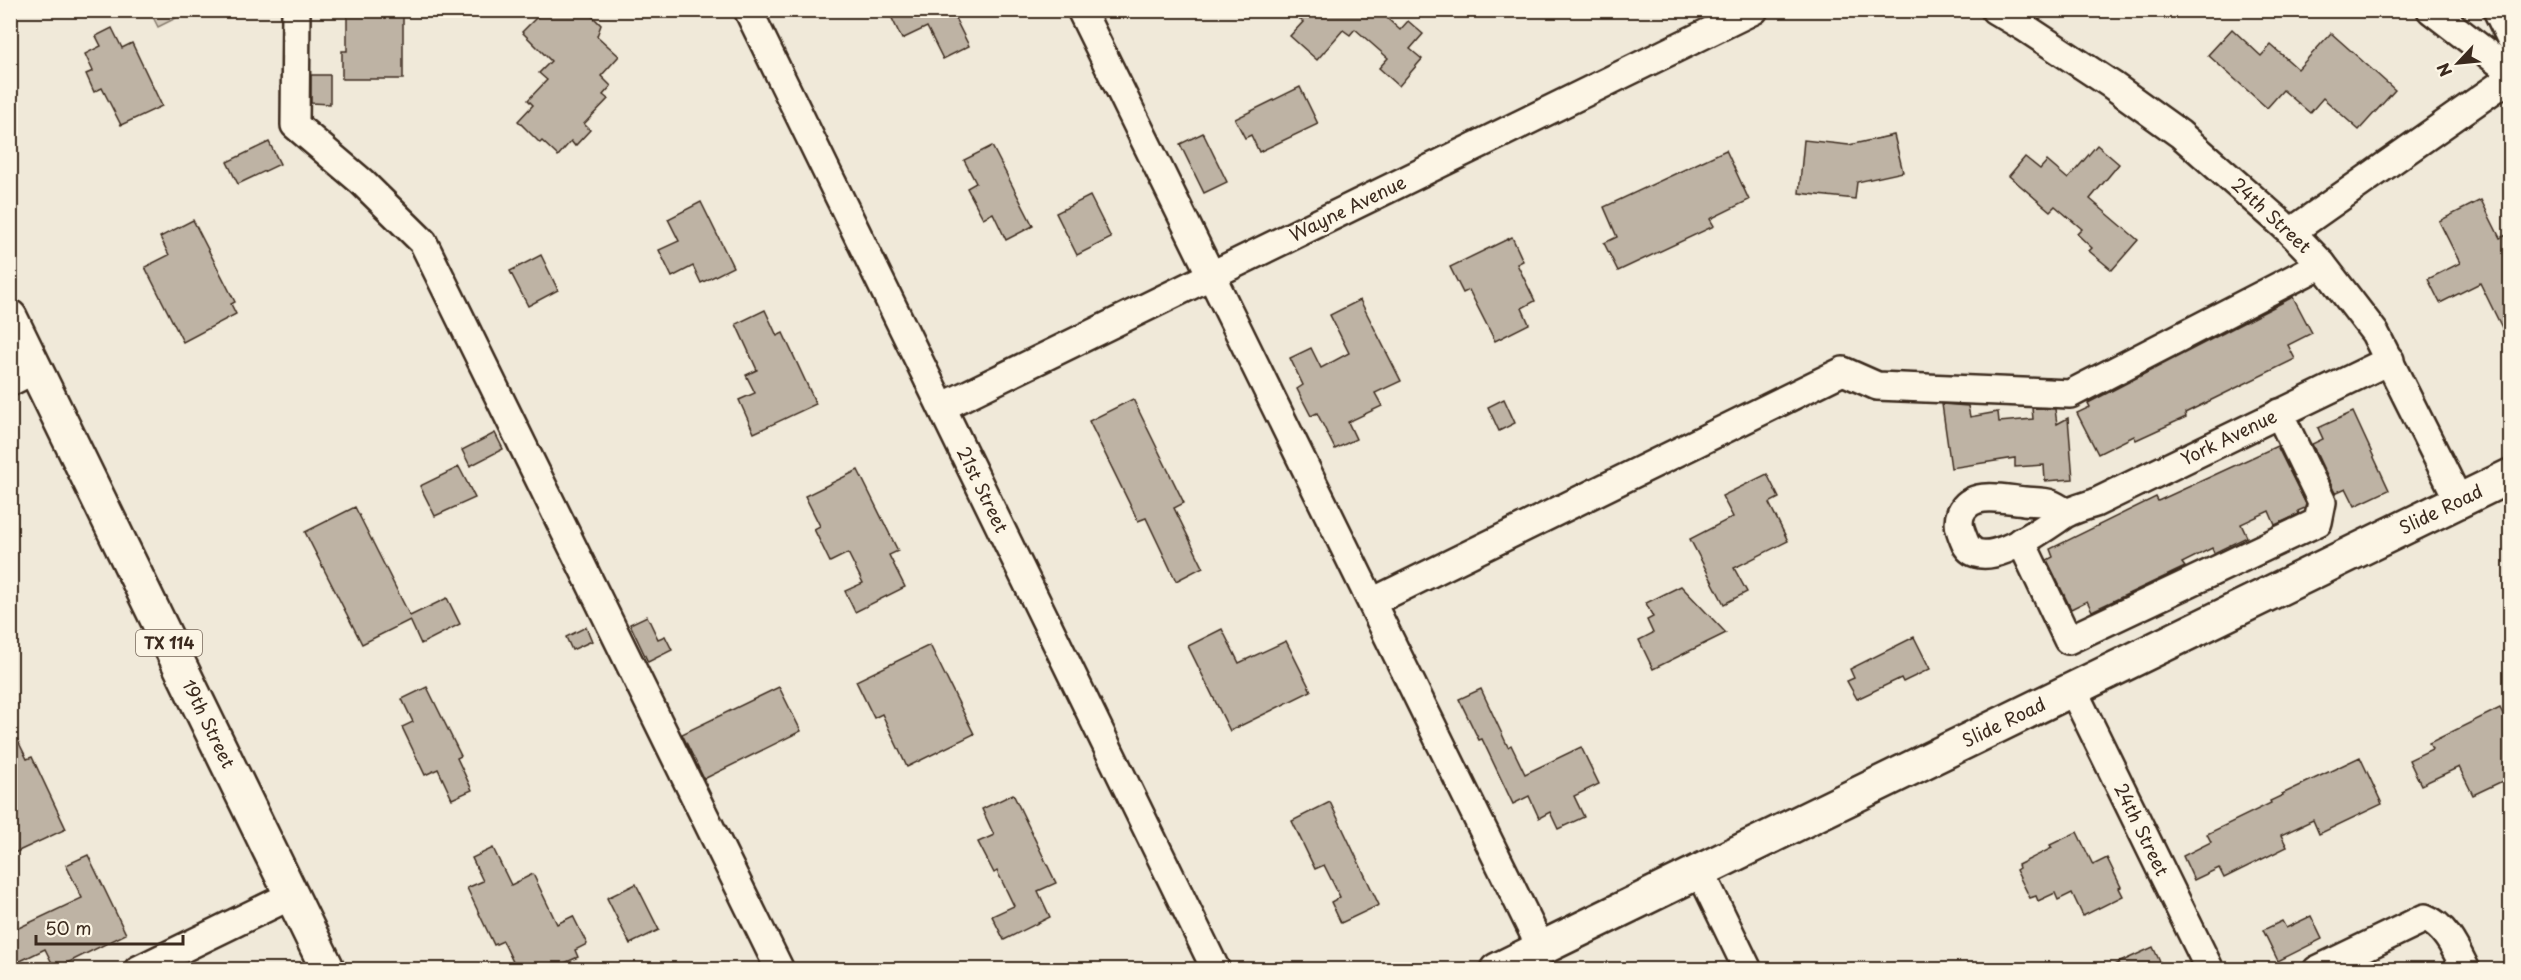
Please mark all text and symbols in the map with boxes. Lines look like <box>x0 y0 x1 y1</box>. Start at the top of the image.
north arrow <box>2428 33 2488 93</box>
text: N <box>2430 59 2457 81</box>
street label: Wayne Avenue <box>1285 168 1410 248</box>
street label: 24th Street <box>2226 171 2318 259</box>
street label: York Avenue <box>2176 402 2281 472</box>
street label: 21st Street <box>951 442 1016 537</box>
street label: Slide Road <box>2394 477 2487 541</box>
road number: TX 114 <box>136 630 202 656</box>
street label: 19th Street <box>176 674 243 773</box>
street label: Slide Road <box>1957 690 2050 754</box>
street label: 24th Street <box>2108 778 2176 880</box>
scale bar <box>36 908 183 946</box>
text: 50 m <box>45 914 92 941</box>

